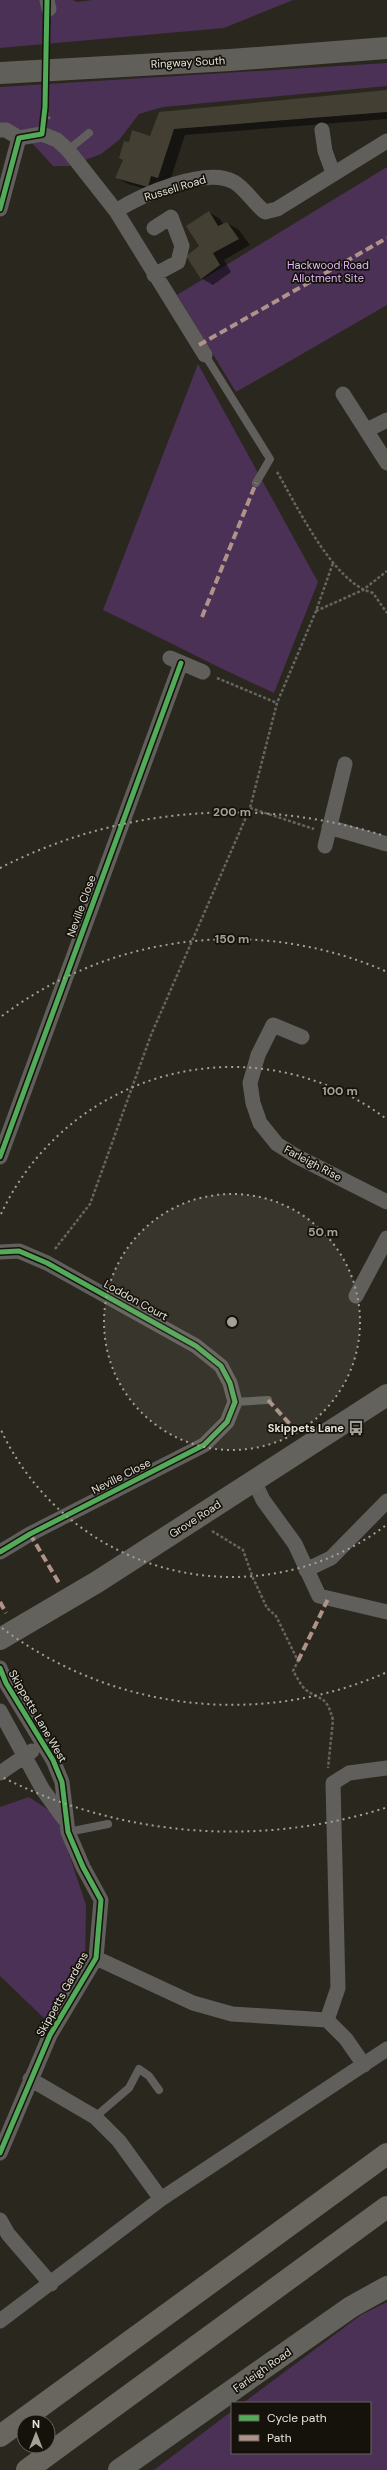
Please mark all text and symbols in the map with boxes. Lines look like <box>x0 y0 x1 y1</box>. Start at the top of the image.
street label: Ringway South <box>150 53 226 71</box>
street label: Russell Road <box>143 172 208 204</box>
park label: Hackwood Road Allotment Site <box>287 258 369 285</box>
text: 200 m <box>213 804 251 820</box>
street label: Neville Close <box>63 873 99 939</box>
text: 150 m <box>215 931 249 947</box>
text: 100 m <box>322 1083 358 1099</box>
street label: Farleigh Rise <box>282 1142 344 1184</box>
text: 50 m <box>308 1224 338 1240</box>
street label: Loddon Court <box>102 1277 170 1323</box>
centre of rings <box>225 1315 239 1329</box>
bus stop icon: Skippets Lane <box>347 1419 365 1437</box>
place label: Skippets Lane <box>268 1421 344 1435</box>
street label: Neville Close <box>89 1455 153 1497</box>
street label: Grove Road <box>167 1497 224 1541</box>
street label: Skippetts Lane West <box>6 1667 70 1765</box>
street label: Skippetts Gardens <box>33 1949 91 2039</box>
street label: Farleigh Road <box>230 2345 294 2395</box>
legend <box>231 2402 371 2454</box>
text: Cycle path <box>267 2410 327 2426</box>
north arrow <box>16 2414 56 2454</box>
text: N <box>32 2417 40 2431</box>
text: Path <box>267 2430 292 2446</box>

